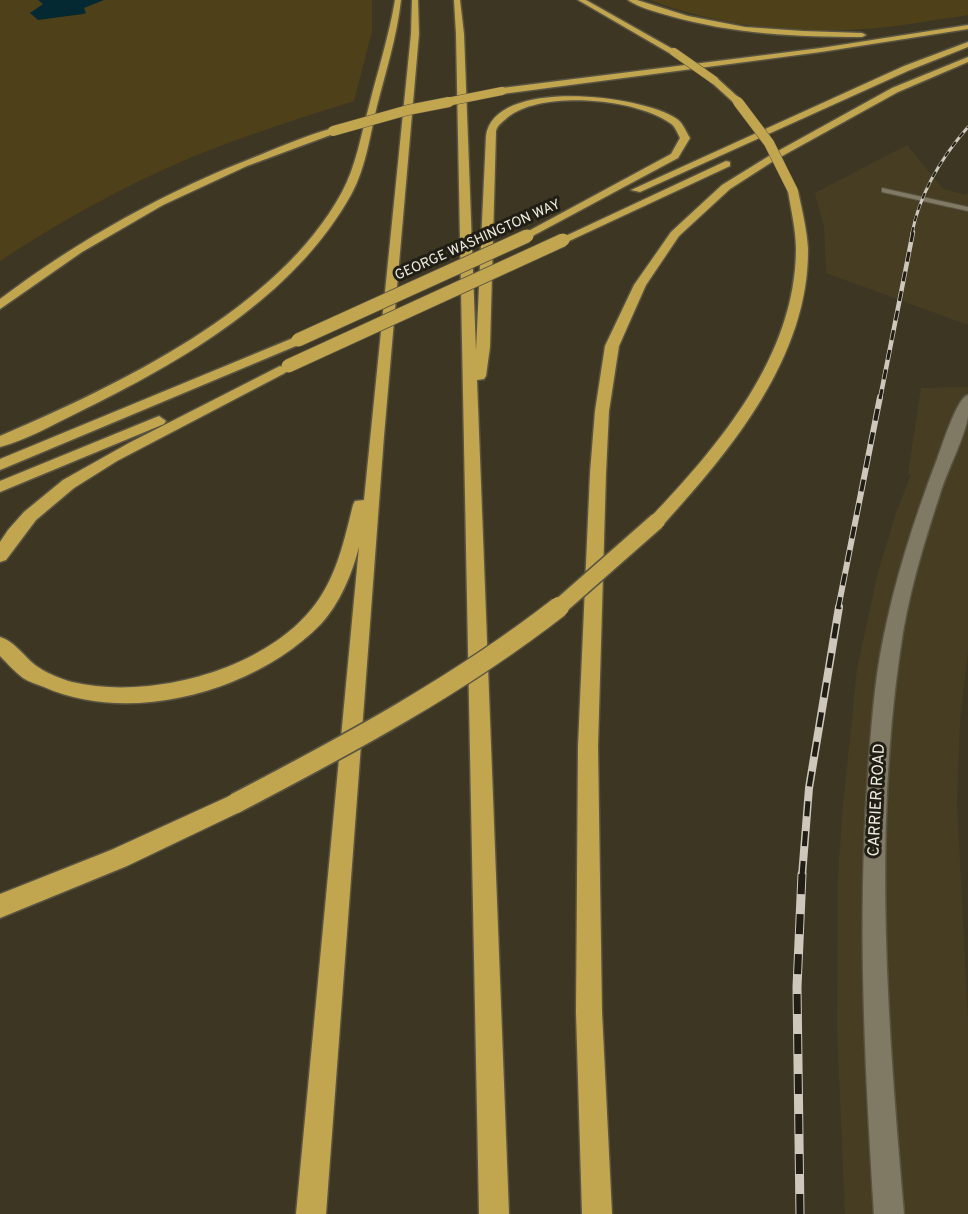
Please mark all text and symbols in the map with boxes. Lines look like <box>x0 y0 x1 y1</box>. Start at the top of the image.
street label: GEORGE WASHINGTON WAY <box>393 197 563 285</box>
street label: CARRIER ROAD <box>865 743 891 857</box>

